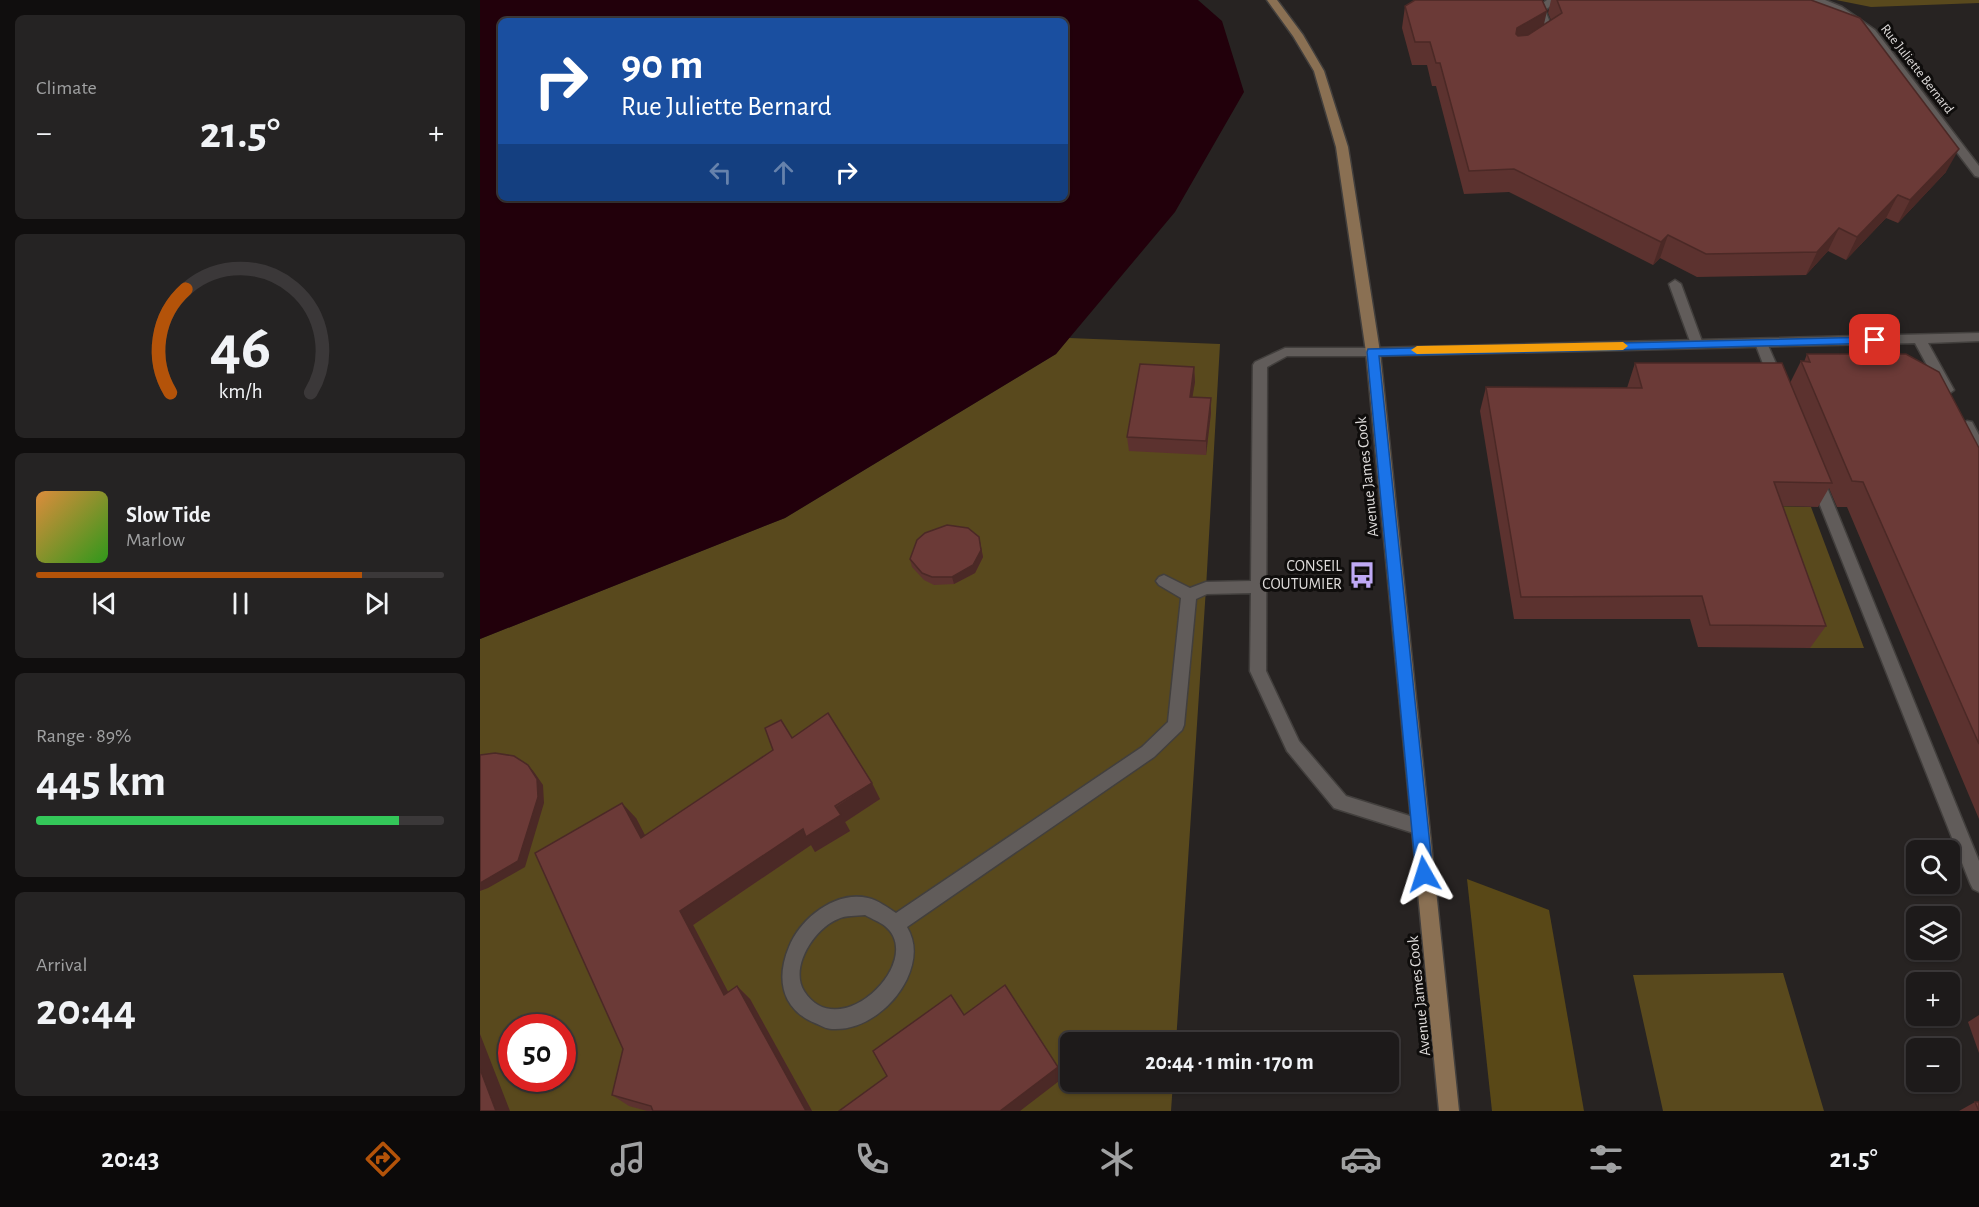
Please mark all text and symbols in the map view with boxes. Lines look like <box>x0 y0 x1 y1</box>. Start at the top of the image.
street label: Rue Juliette Bernard <box>1878 22 1956 116</box>
icon: right <box>522 42 600 120</box>
text: 90 m <box>621 44 703 86</box>
text: Climate <box>36 78 97 98</box>
text: Rue Juliette Bernard <box>621 93 832 120</box>
text: 21.5° <box>200 111 280 156</box>
text: − <box>36 117 52 150</box>
text: + <box>428 117 444 150</box>
icon: left <box>704 156 737 189</box>
icon: ahead <box>767 156 800 189</box>
icon: right <box>830 156 863 189</box>
pin <box>1849 314 1900 365</box>
text: 46 <box>209 317 271 379</box>
icon: arrive <box>1858 323 1891 356</box>
text: km/h <box>218 382 262 403</box>
street label: Avenue James Cook <box>1353 415 1381 538</box>
text: Slow Tide <box>126 504 211 526</box>
text: Marlow <box>126 530 185 550</box>
place label: CONSEIL COUTUMIER <box>1262 558 1342 592</box>
bus stop icon: CONSEIL COUTUMIER <box>1347 560 1377 590</box>
icon: previous <box>88 587 121 620</box>
icon: pause <box>224 587 257 620</box>
icon: next <box>360 587 393 620</box>
text: Range · 89% <box>36 726 132 746</box>
text: 445 km <box>36 759 166 804</box>
map controls <box>1906 840 1960 1092</box>
button: search <box>1906 840 1960 894</box>
position arrow <box>1392 842 1456 906</box>
button: layers <box>1906 906 1960 960</box>
street label: Avenue James Cook <box>1405 934 1433 1057</box>
text: Arrival <box>36 955 87 975</box>
button: + <box>1906 972 1960 1026</box>
text: 20:44 <box>36 988 136 1033</box>
speed limit sign: 50 <box>498 1014 576 1092</box>
button: − <box>1906 1038 1960 1092</box>
text: 20:44 · 1 min · 170 m <box>1145 1051 1314 1073</box>
icon: directions <box>362 1138 404 1180</box>
icon: music <box>607 1138 649 1180</box>
icon: phone <box>851 1138 893 1180</box>
icon: climate <box>1096 1138 1138 1180</box>
icon: car <box>1340 1138 1382 1180</box>
icon: filters <box>1585 1138 1627 1180</box>
text: 20:43 <box>101 1145 159 1172</box>
text: 21.5° <box>1829 1145 1878 1172</box>

